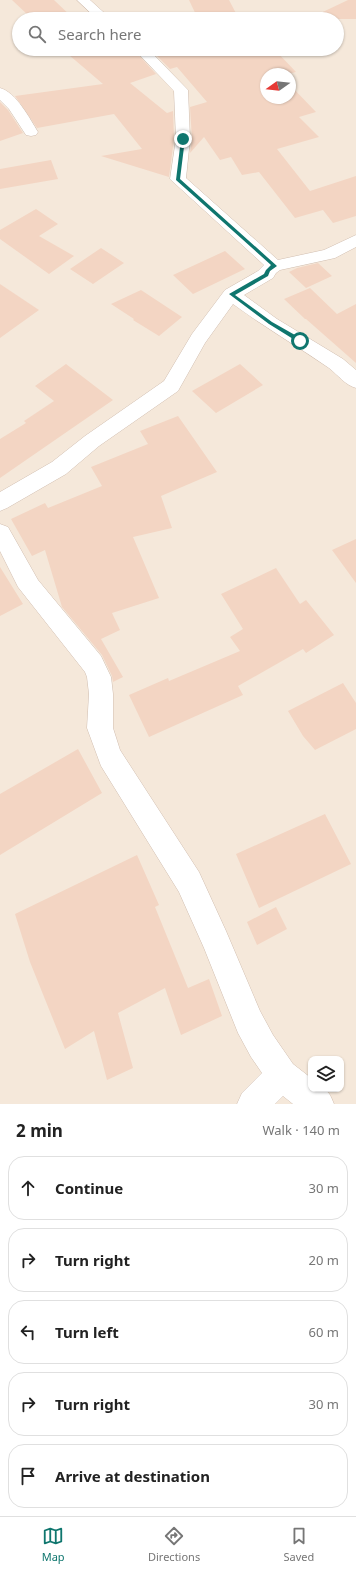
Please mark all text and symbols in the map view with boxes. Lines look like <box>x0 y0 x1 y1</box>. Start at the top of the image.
search box <box>12 12 344 56</box>
icon: search <box>26 23 48 45</box>
text: Search here <box>58 24 141 44</box>
north arrow <box>260 68 296 104</box>
route end <box>174 130 192 148</box>
route start <box>291 332 309 350</box>
map controls <box>308 1056 344 1092</box>
button: layers <box>308 1056 344 1092</box>
text: 2 min <box>16 1119 63 1142</box>
text: Walk · 140 m <box>262 1121 340 1139</box>
icon: ahead <box>17 1177 39 1199</box>
text: Continue <box>55 1178 123 1198</box>
text: 30 m <box>309 1179 339 1197</box>
icon: right <box>17 1249 39 1271</box>
text: Turn right <box>55 1250 130 1270</box>
text: 20 m <box>309 1251 339 1269</box>
icon: left <box>17 1321 39 1343</box>
text: Turn left <box>55 1322 119 1342</box>
text: 60 m <box>309 1323 339 1341</box>
icon: right <box>17 1393 39 1415</box>
text: Turn right <box>55 1394 130 1414</box>
text: 30 m <box>309 1395 339 1413</box>
icon: arrive <box>17 1465 39 1487</box>
text: Arrive at destination <box>55 1466 210 1486</box>
tab: Map <box>42 1525 65 1564</box>
tab: Directions <box>148 1525 200 1564</box>
tab: Saved <box>284 1525 314 1564</box>

